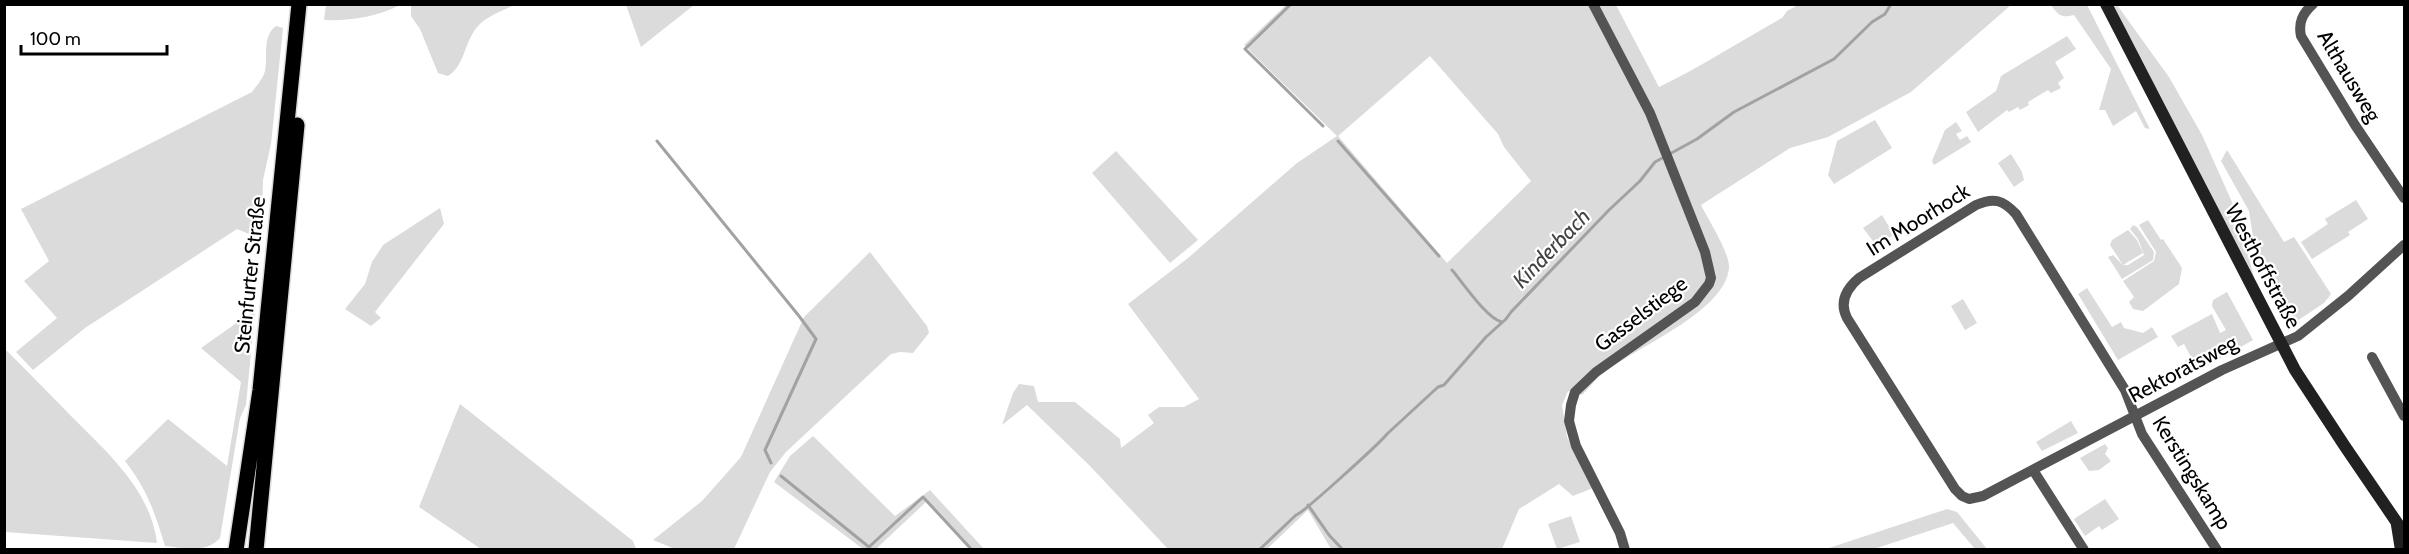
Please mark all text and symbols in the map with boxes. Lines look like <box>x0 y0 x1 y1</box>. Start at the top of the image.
scale bar <box>21 18 166 56</box>
street label: Althausweg <box>2312 25 2387 126</box>
text: 100 m <box>30 28 81 50</box>
street label: Im Moorhock <box>1862 178 1974 261</box>
street label: Steinfurter Straße <box>229 195 270 355</box>
street label: Westhoffstraße <box>2220 199 2307 333</box>
water label: Kinderbach <box>1507 203 1596 294</box>
street label: Gasselstiege <box>1589 271 1692 357</box>
street label: Rektoratsweg <box>2124 329 2242 408</box>
street label: Kerstingskamp <box>2148 411 2237 534</box>

